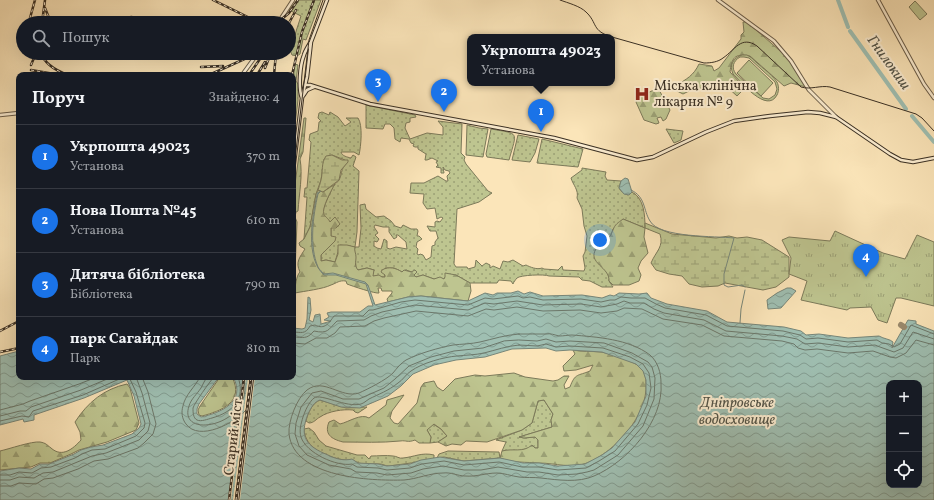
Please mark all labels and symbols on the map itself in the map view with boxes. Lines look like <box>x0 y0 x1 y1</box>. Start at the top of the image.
water label: Гнилокиш <box>861 31 915 95</box>
pin: 3 <box>365 69 391 102</box>
place label: Міська клінічна лікарня № 9 <box>654 77 757 112</box>
pin: 2 <box>431 79 457 112</box>
hospital icon: Міська клінічна лікарня № 9 <box>633 85 651 103</box>
pin: 1 <box>528 99 554 132</box>
your location <box>590 230 610 250</box>
pin: 4 <box>853 244 879 277</box>
water label: Дніпровське водосховище <box>699 393 776 431</box>
street label: Старий міст <box>220 398 248 476</box>

